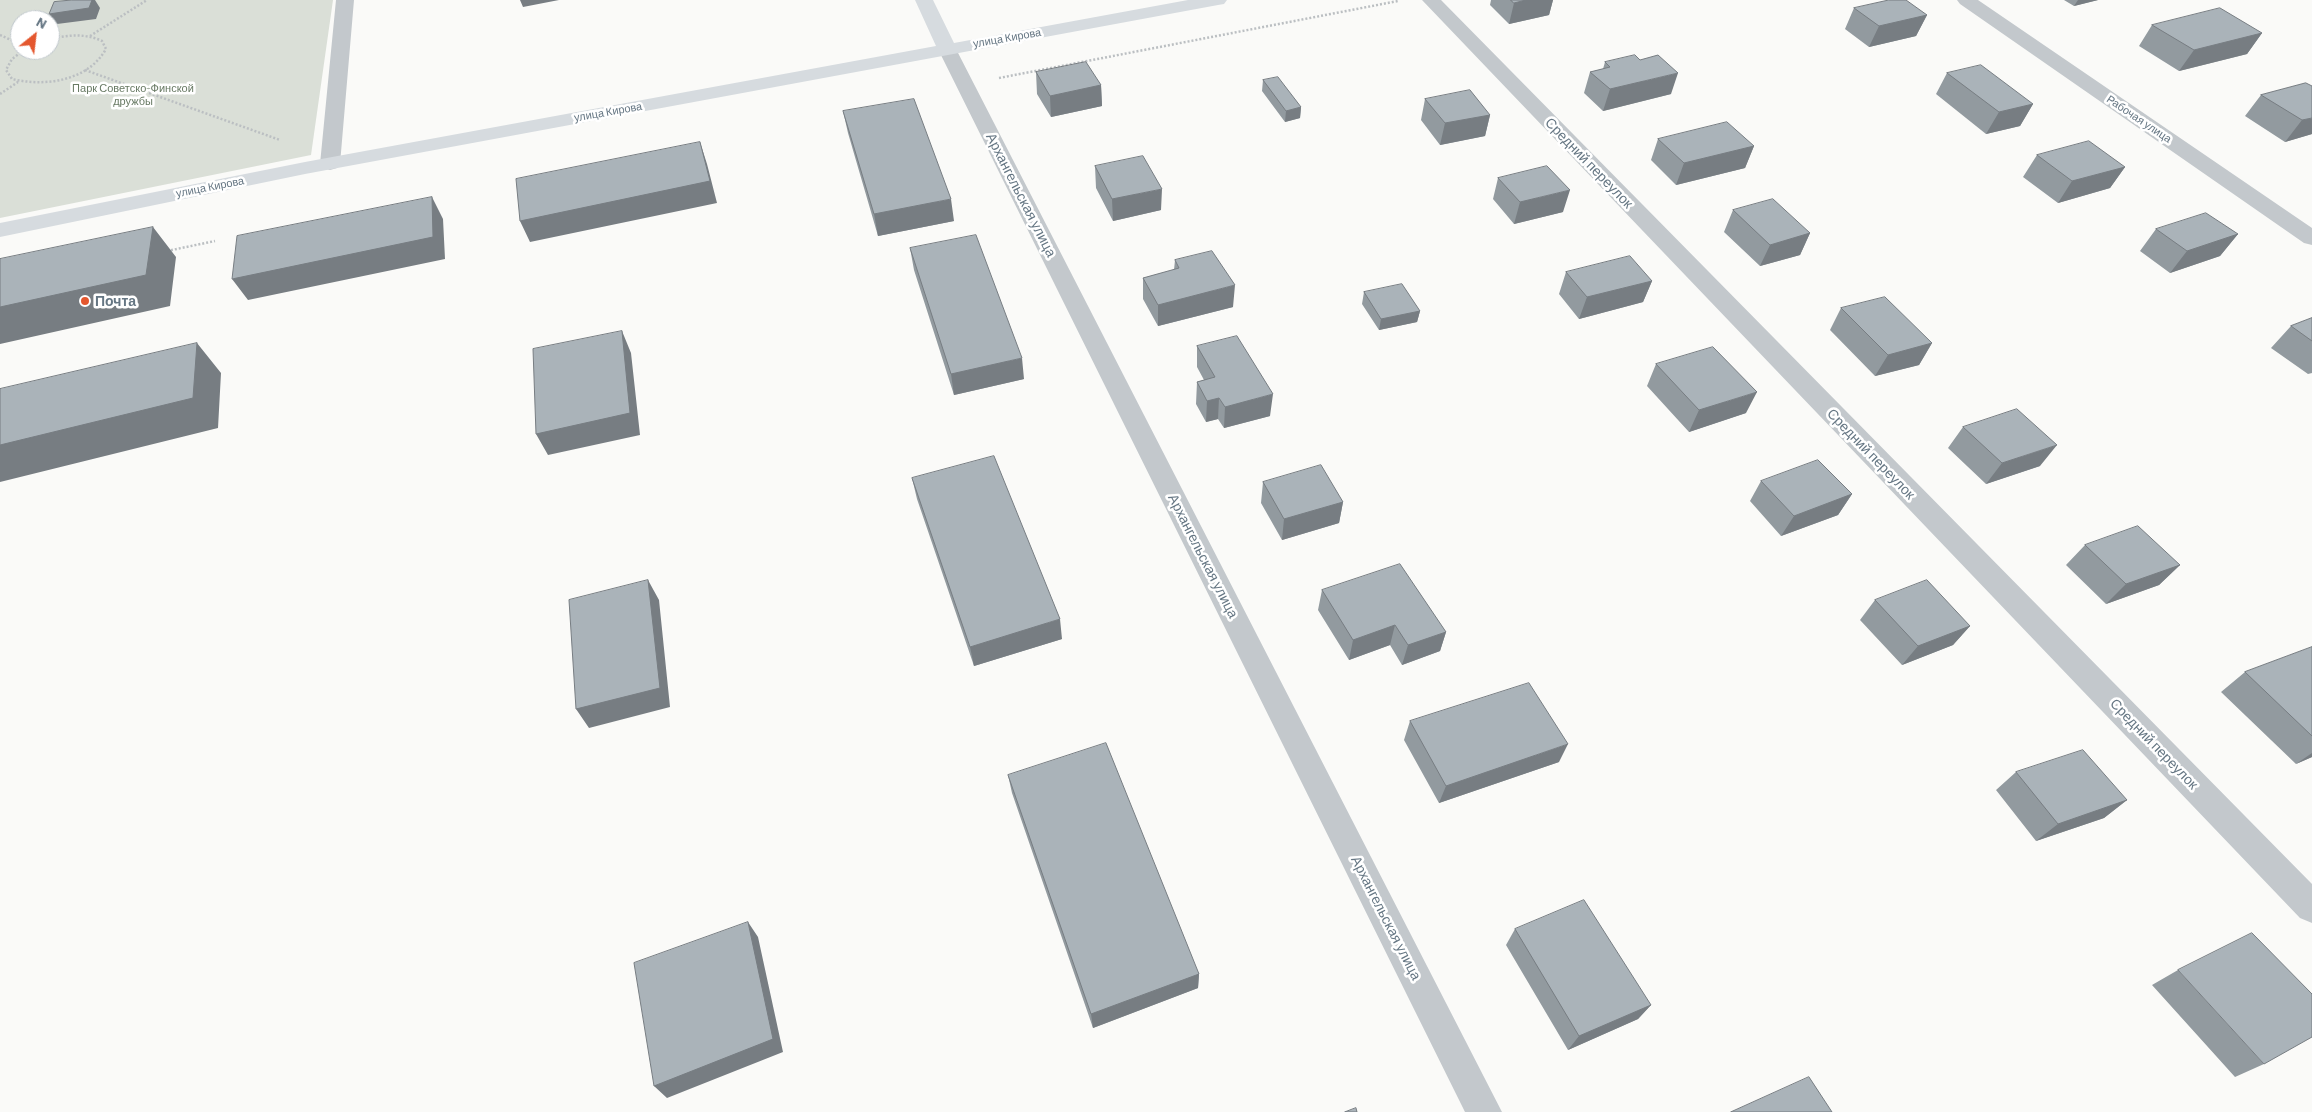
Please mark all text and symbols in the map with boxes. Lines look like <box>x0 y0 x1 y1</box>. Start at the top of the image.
north arrow <box>10 10 60 60</box>
text: N <box>34 13 50 32</box>
street label: улица Кирова <box>972 26 1042 50</box>
park label: Парк Советско-Финской дружбы <box>72 81 194 107</box>
street label: Рабочая улица <box>2104 92 2174 146</box>
street label: улица Кирова <box>573 100 643 124</box>
street label: Средний переулок <box>1541 114 1637 212</box>
street label: Архангельская улица <box>982 130 1060 260</box>
street label: улица Кирова <box>175 174 245 200</box>
place label: Почта <box>95 293 136 309</box>
marker: Почта <box>79 295 91 307</box>
street label: Средний переулок <box>1823 405 1919 503</box>
street label: Архангельская улица <box>1164 491 1242 621</box>
street label: Средний переулок <box>2106 695 2202 793</box>
street label: Архангельская улица <box>1347 853 1425 983</box>

